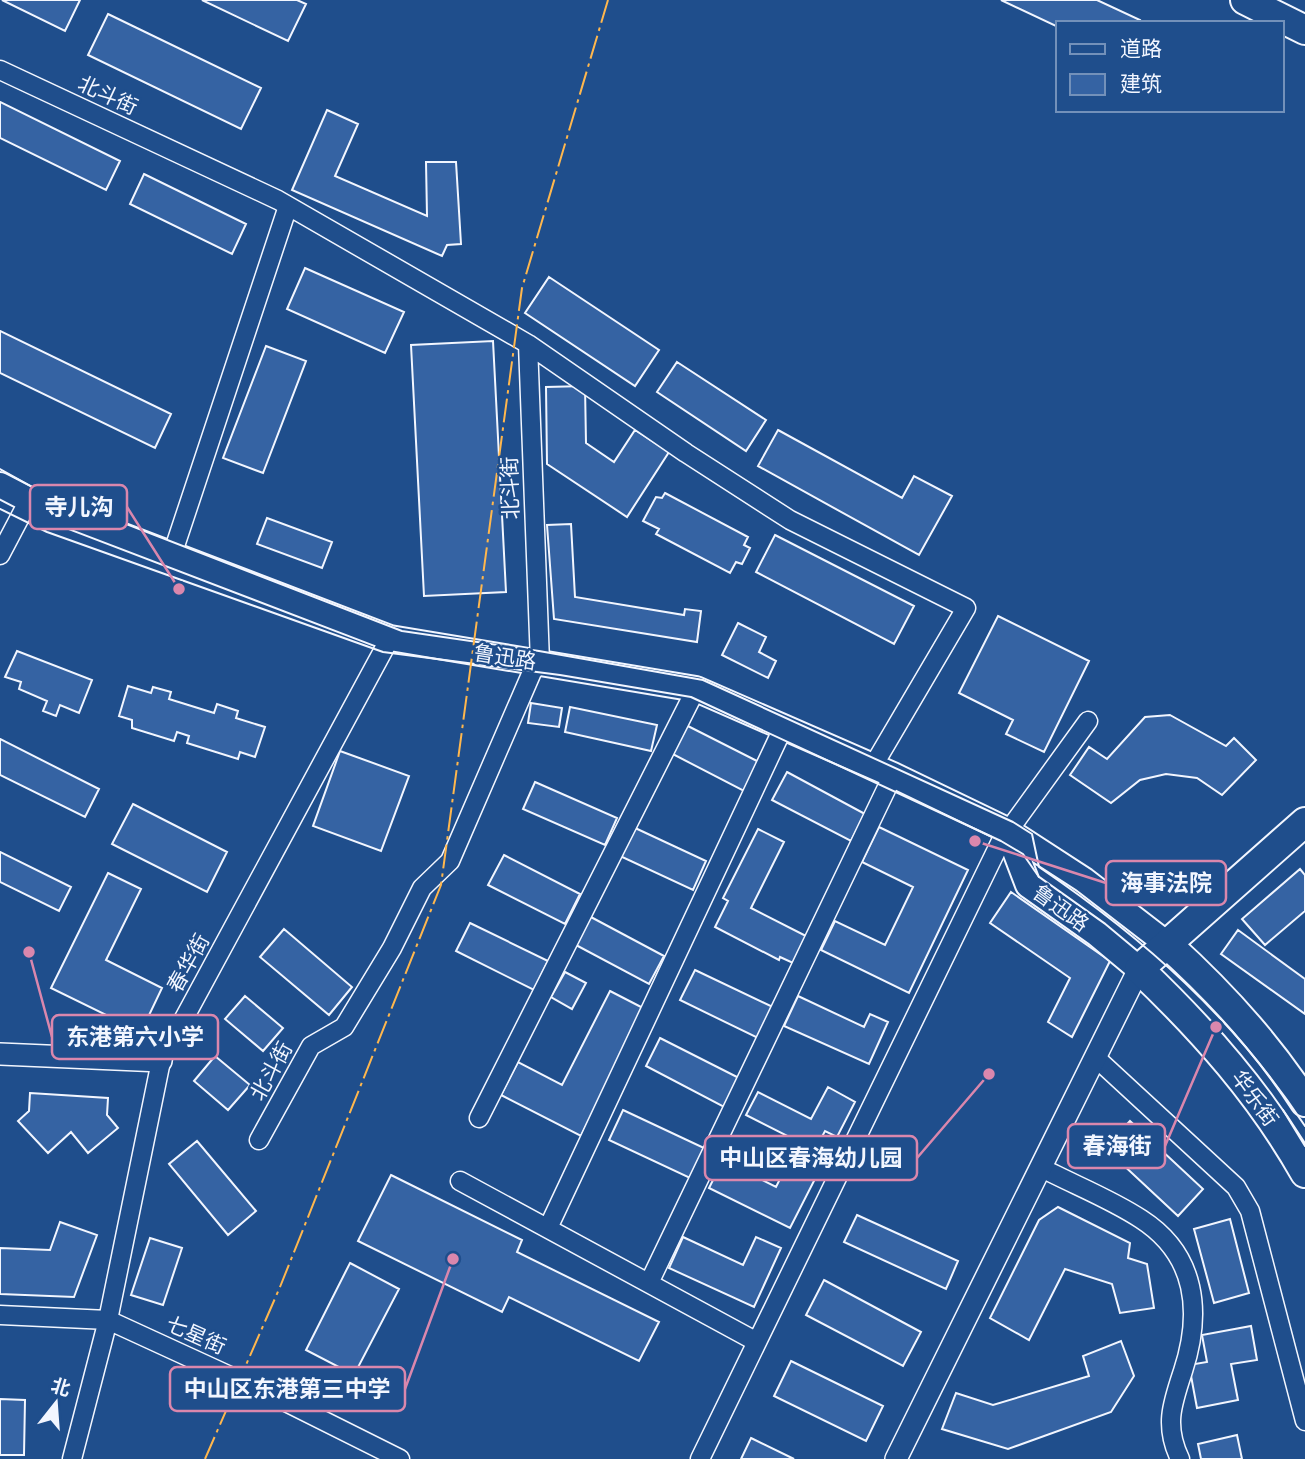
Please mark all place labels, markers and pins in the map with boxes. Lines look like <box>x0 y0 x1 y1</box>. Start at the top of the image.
callout: 寺儿沟 <box>30 485 127 529</box>
callout: 海事法院 <box>1106 861 1226 905</box>
callout: 东港第六小学 <box>52 1015 218 1059</box>
callout: 春海街 <box>1068 1124 1165 1168</box>
callout: 中山区春海幼儿园 <box>705 1136 917 1180</box>
callout: 中山区东港第三中学 <box>170 1367 405 1411</box>

